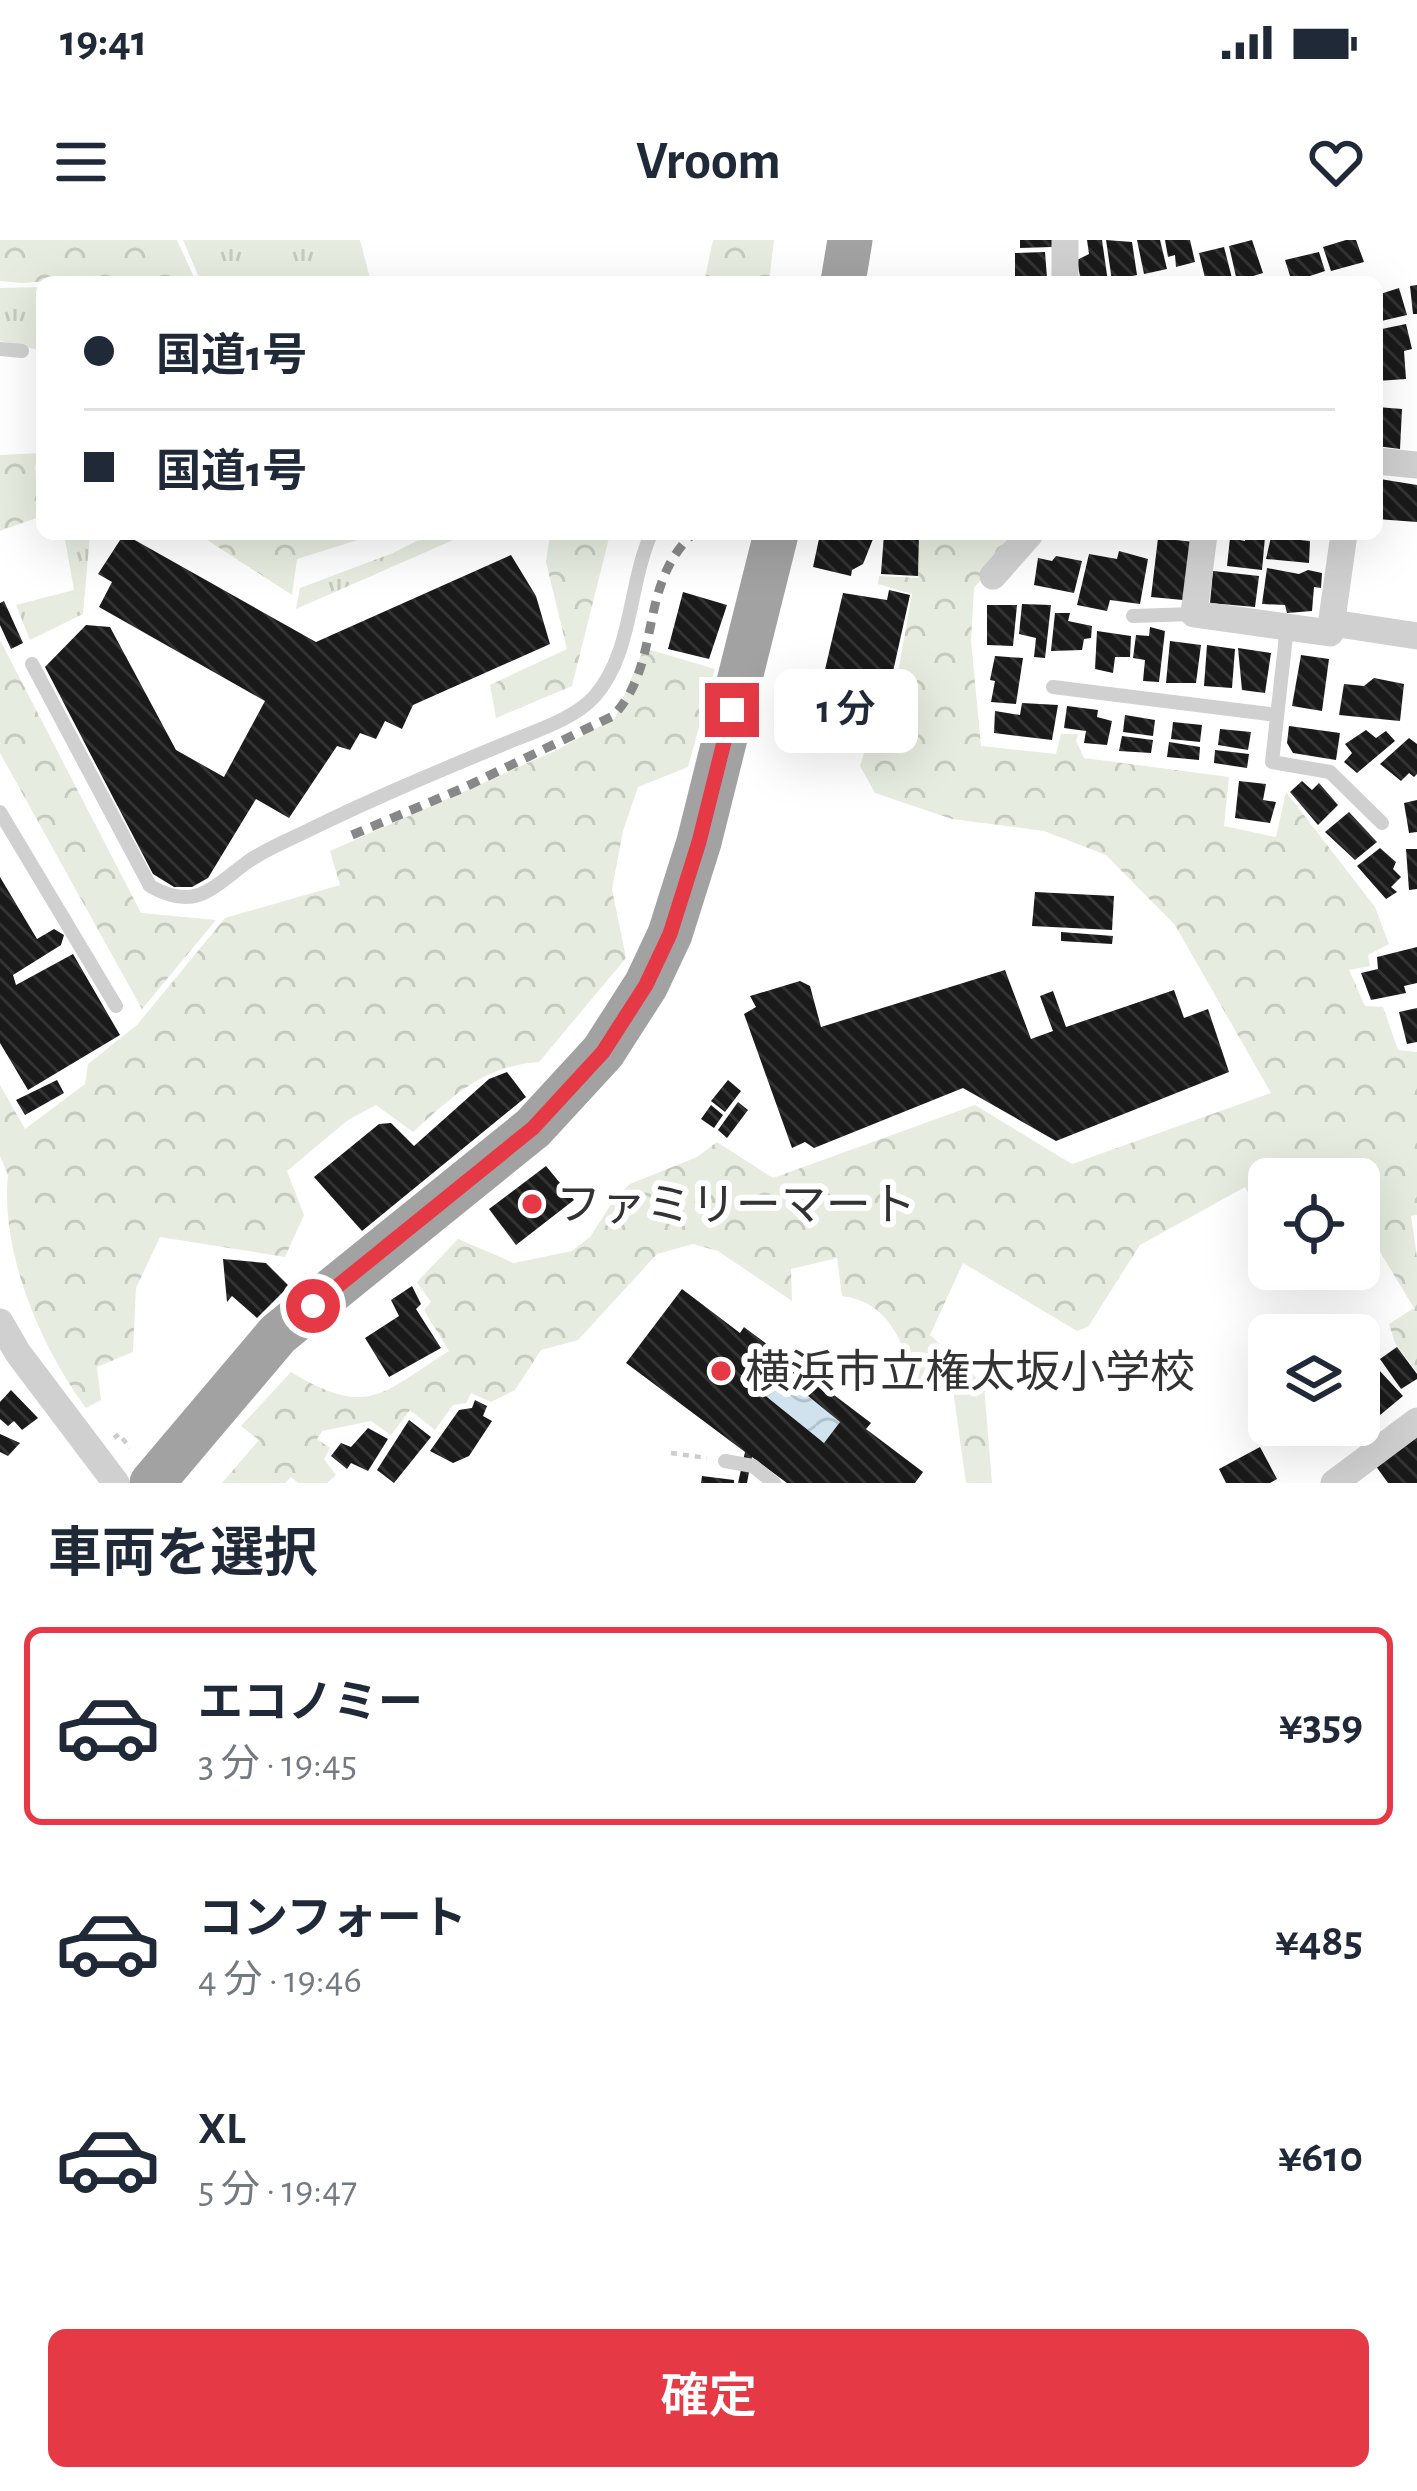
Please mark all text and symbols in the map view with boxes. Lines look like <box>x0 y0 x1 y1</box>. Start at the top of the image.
text: 19:41 <box>60 19 147 64</box>
icon: menu <box>48 129 114 195</box>
icon: heart <box>1303 129 1369 195</box>
text: Vroom <box>636 135 781 189</box>
text: 国道1号 <box>156 334 307 379</box>
text: 国道1号 <box>156 450 307 495</box>
callout: 1 分 <box>774 668 918 752</box>
route end <box>705 683 759 737</box>
text: 1 分 <box>817 691 875 730</box>
map controls <box>1248 1158 1380 1446</box>
button: locate <box>1248 1158 1380 1290</box>
place label: ファミリーマート <box>556 1184 916 1229</box>
marker: ファミリーマート <box>519 1191 545 1217</box>
route start <box>286 1279 340 1333</box>
button: layers <box>1248 1314 1380 1446</box>
place label: 横浜市立権太坂小学校 <box>745 1348 1195 1396</box>
marker: 横浜市立権太坂小学校 <box>708 1358 734 1384</box>
text: 車両を選択 <box>48 1528 318 1582</box>
icon: car <box>54 1672 162 1780</box>
text: エコノミー <box>198 1681 423 1726</box>
text: ¥359 <box>1279 1703 1363 1748</box>
text: 3 分 · 19:45 <box>198 1745 357 1784</box>
icon: car <box>54 1888 162 1996</box>
text: コンフォート <box>198 1897 467 1942</box>
text: ¥485 <box>1275 1919 1363 1964</box>
text: 4 分 · 19:46 <box>198 1961 362 2000</box>
icon: car <box>54 2104 162 2212</box>
text: XL <box>198 2107 246 2152</box>
text: ¥610 <box>1278 2135 1363 2180</box>
text: 5 分 · 19:47 <box>198 2171 357 2210</box>
button: 確定 <box>48 2329 1369 2467</box>

